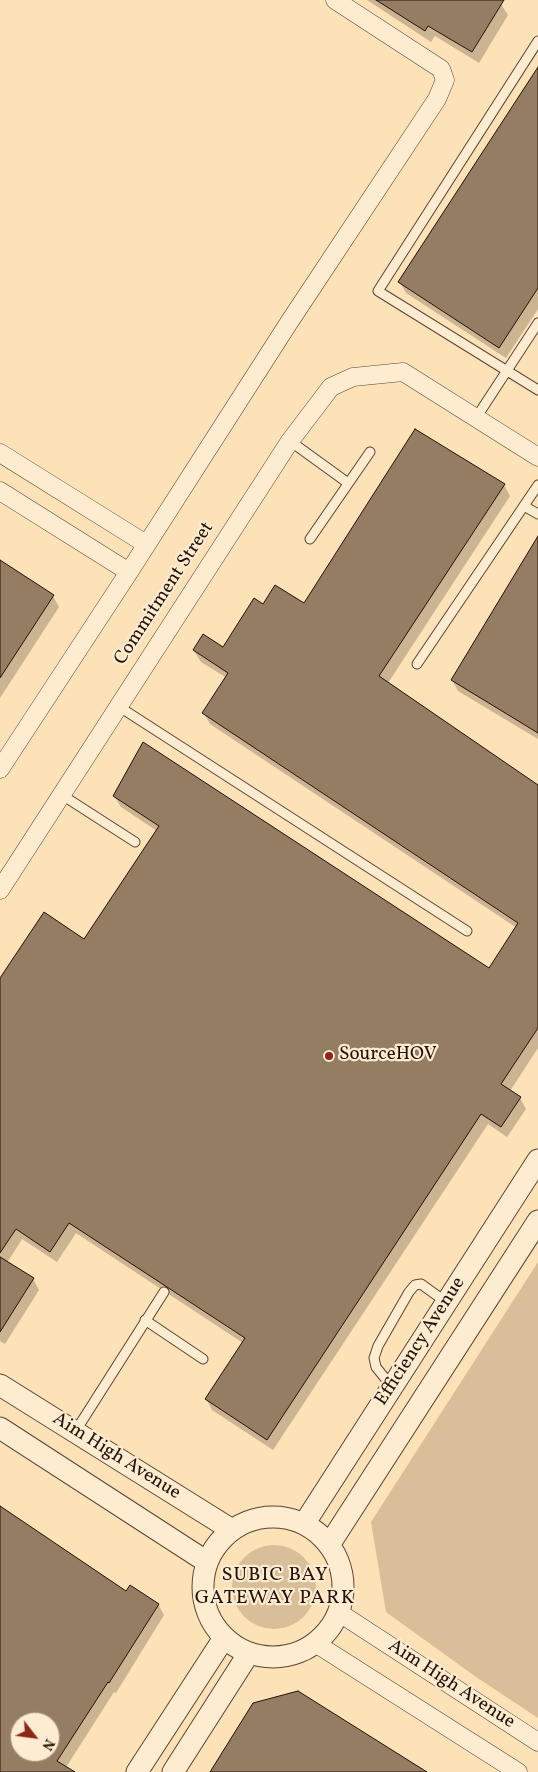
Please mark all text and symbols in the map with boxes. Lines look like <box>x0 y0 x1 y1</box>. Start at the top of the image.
street label: Commitment Street <box>110 518 220 670</box>
place label: SourceHOV <box>339 1045 437 1067</box>
marker: SourceHOV <box>323 1050 335 1062</box>
street label: Efficiency Avenue <box>371 1273 471 1411</box>
street label: Aim High Avenue <box>48 1408 184 1506</box>
district label: SUBIC BAY GATEWAY PARK <box>193 1564 357 1611</box>
street label: Aim High Avenue <box>383 1635 519 1735</box>
north arrow <box>10 1712 60 1762</box>
text: N <box>37 1735 58 1753</box>

